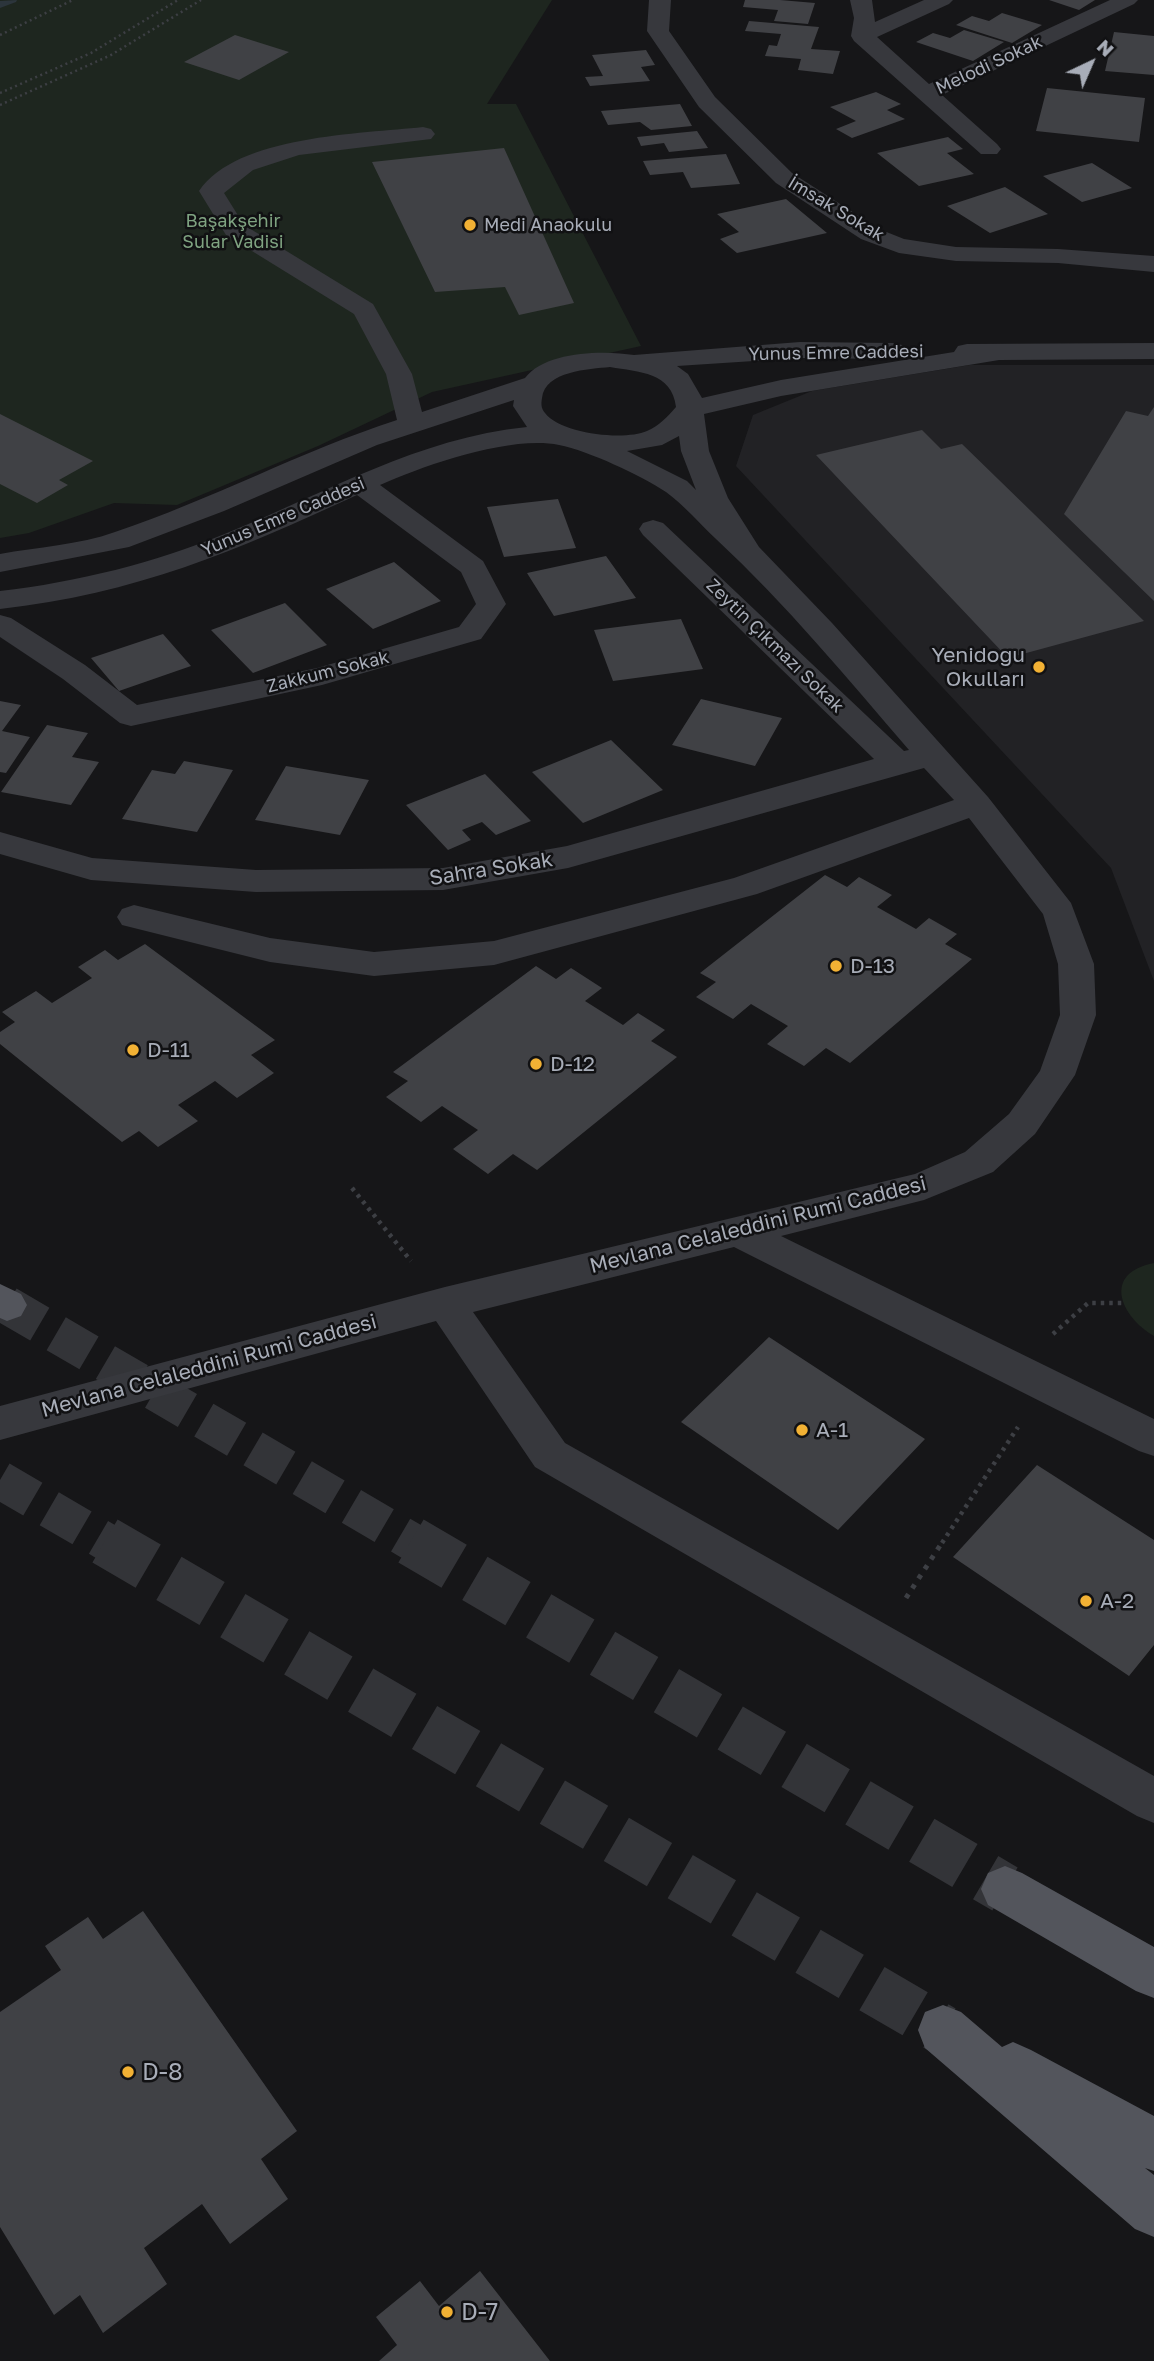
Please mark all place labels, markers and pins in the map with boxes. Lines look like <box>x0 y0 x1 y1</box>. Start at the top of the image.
place label: Medi Anaokulu <box>484 214 612 236</box>
marker: Medi Anaokulu <box>462 217 478 233</box>
place label: Yenidoğu Okulları <box>931 642 1025 692</box>
marker: Yenidoğu Okulları <box>1031 659 1047 675</box>
place label: D-13 <box>850 953 895 979</box>
marker: D-13 <box>828 958 844 974</box>
place label: D-11 <box>147 1037 190 1063</box>
marker: D-11 <box>125 1042 141 1058</box>
place label: D-12 <box>550 1051 595 1077</box>
marker: D-12 <box>528 1056 544 1072</box>
place label: A-1 <box>816 1417 848 1443</box>
marker: A-1 <box>794 1422 810 1438</box>
place label: A-2 <box>1100 1588 1134 1614</box>
marker: A-2 <box>1078 1593 1094 1609</box>
place label: D-8 <box>142 2058 183 2086</box>
marker: D-8 <box>120 2064 136 2080</box>
place label: D-7 <box>461 2298 498 2326</box>
marker: D-7 <box>439 2304 455 2320</box>

